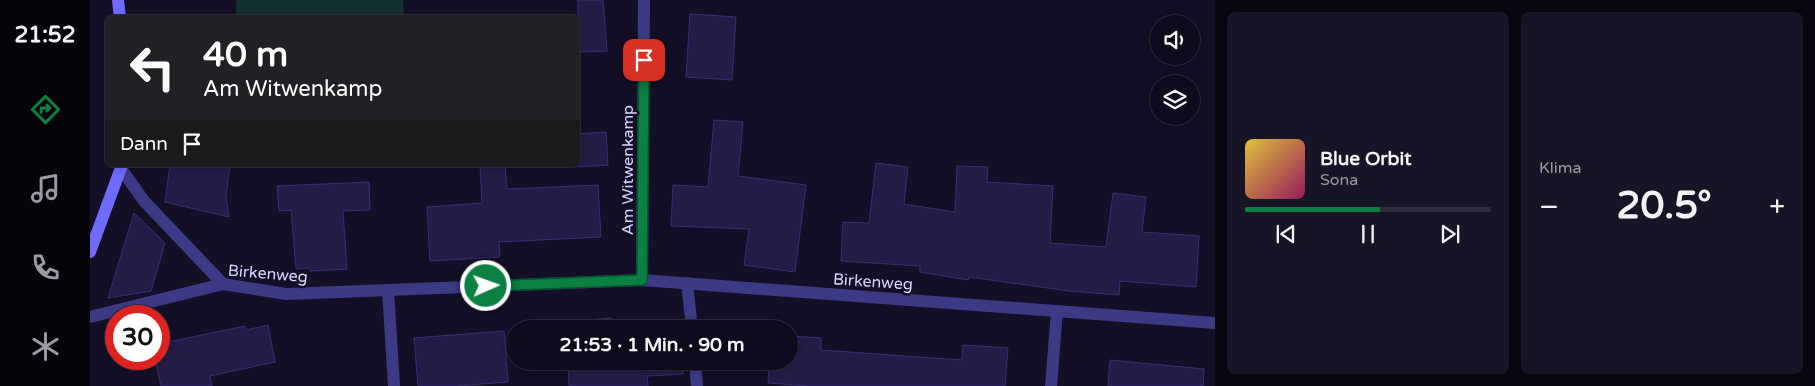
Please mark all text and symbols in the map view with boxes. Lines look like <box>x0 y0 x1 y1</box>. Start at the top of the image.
map controls <box>1150 15 1200 125</box>
button: sound <box>1150 15 1200 65</box>
text: 21:52 <box>15 22 75 48</box>
text: 40 m <box>203 34 288 76</box>
icon: left <box>120 35 185 100</box>
pin <box>623 39 665 81</box>
icon: arrive <box>630 46 658 74</box>
button: layers <box>1150 75 1200 125</box>
text: Am Witwenkamp <box>203 76 382 102</box>
icon: directions <box>28 92 63 127</box>
street label: Am Witwenkamp <box>618 105 638 235</box>
icon: arrive <box>178 130 206 158</box>
text: Dann <box>120 133 168 155</box>
text: Blue Orbit <box>1320 148 1412 170</box>
text: Klima <box>1539 158 1581 178</box>
text: Sona <box>1320 170 1358 190</box>
icon: music <box>28 171 63 206</box>
text: 20.5° <box>1617 183 1712 229</box>
text: − <box>1539 190 1559 224</box>
text: + <box>1769 190 1785 224</box>
icon: previous <box>1272 220 1300 248</box>
icon: pause <box>1354 220 1382 248</box>
icon: next <box>1436 220 1464 248</box>
icon: phone <box>28 250 63 285</box>
position arrow <box>459 259 511 311</box>
street label: Birkenweg <box>227 261 309 287</box>
street label: Birkenweg <box>832 269 914 295</box>
speed limit sign: 30 <box>105 305 170 370</box>
icon: climate <box>28 329 63 364</box>
text: 21:53 · 1 Min. · 90 m <box>560 334 744 356</box>

